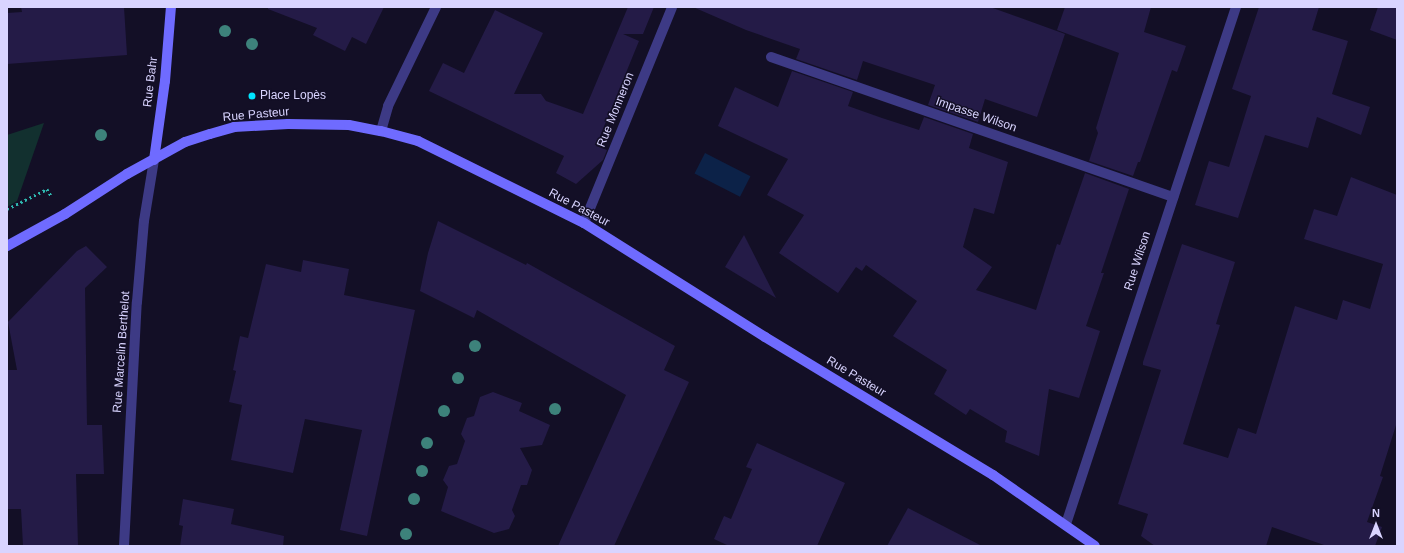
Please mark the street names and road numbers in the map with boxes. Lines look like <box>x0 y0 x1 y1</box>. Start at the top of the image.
street label: Rue Bahr <box>141 56 161 108</box>
street label: Rue Monneron <box>594 71 638 149</box>
street label: Impasse Wilson <box>934 94 1018 136</box>
street label: Rue Pasteur <box>222 105 290 125</box>
street label: Rue Pasteur <box>546 186 612 230</box>
street label: Rue Wilson <box>1122 230 1154 292</box>
street label: Rue Marcelin Berthelot <box>111 291 133 413</box>
street label: Rue Pasteur <box>824 354 888 400</box>

